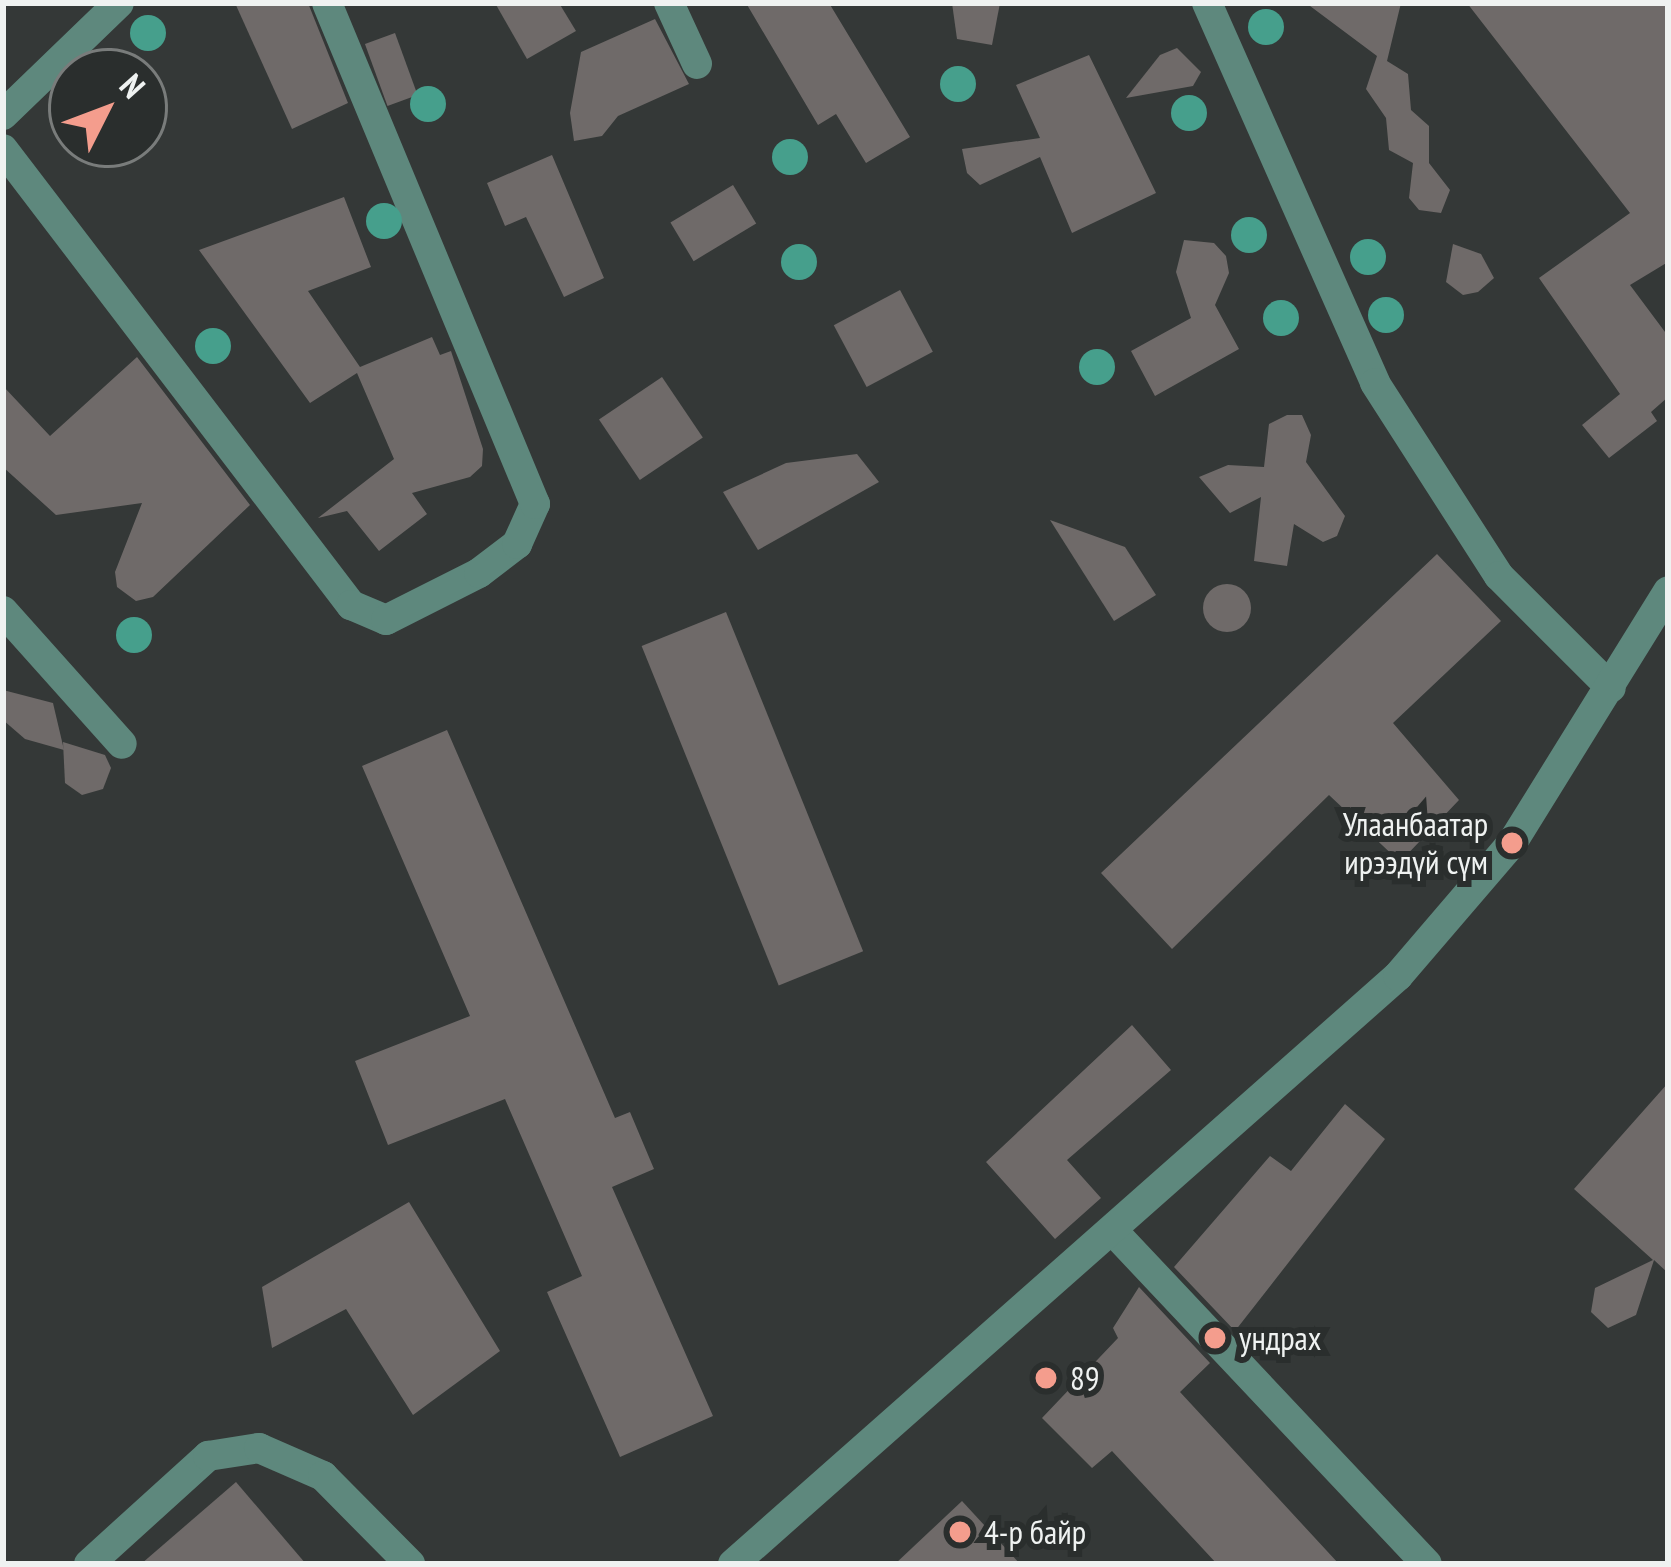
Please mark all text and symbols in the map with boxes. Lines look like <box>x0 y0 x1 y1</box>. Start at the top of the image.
north arrow <box>48 48 168 168</box>
text: N <box>111 65 155 107</box>
place label: Улаанбаатар ирээдүй сүм <box>1343 804 1488 882</box>
marker: Улаанбаатар ирээдүй сүм <box>1499 830 1525 856</box>
place label: ундрах <box>1239 1318 1321 1358</box>
marker: ундрах <box>1202 1325 1228 1351</box>
place label: 89 <box>1070 1358 1100 1398</box>
marker: 89 <box>1033 1365 1059 1391</box>
place label: 4-р байр <box>984 1512 1086 1552</box>
marker: 4-р байр <box>947 1519 973 1545</box>

